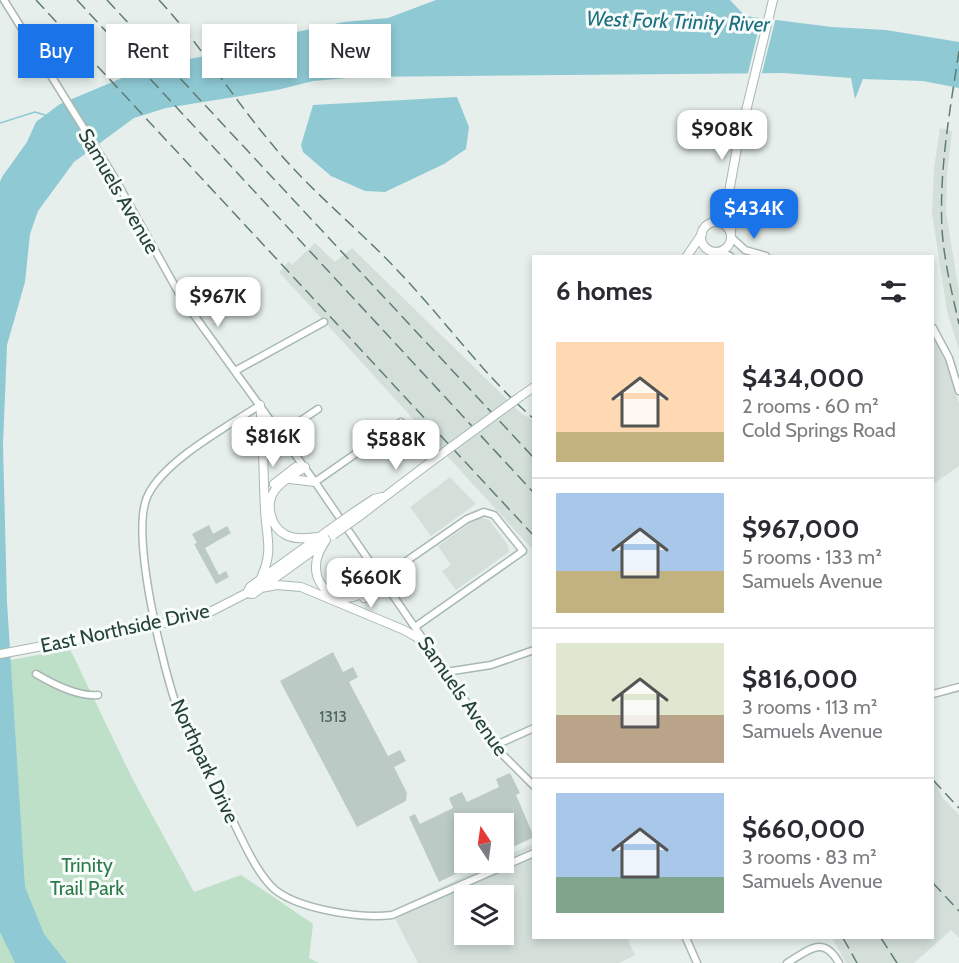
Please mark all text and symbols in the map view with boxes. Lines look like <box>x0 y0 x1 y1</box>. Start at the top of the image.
water label: West Fork Trinity River <box>586 5 772 37</box>
chip: Buy <box>18 24 94 78</box>
chip: Rent <box>106 24 190 78</box>
chip: Filters <box>202 24 297 78</box>
chip: New <box>309 24 391 78</box>
pin: $908K <box>680 110 764 161</box>
text: $908K <box>691 117 753 141</box>
street label: Samuels Avenue <box>73 124 165 258</box>
pin: $434K <box>712 189 796 240</box>
text: $434K <box>724 196 784 220</box>
text: 6 homes <box>556 275 653 307</box>
icon: filters <box>877 275 910 308</box>
pin: $967K <box>176 277 260 328</box>
text: $967K <box>190 284 246 308</box>
text: $434,000 <box>742 362 864 394</box>
icon: home <box>604 366 676 438</box>
text: 2 rooms · 60 m² <box>742 394 879 418</box>
pin: $816K <box>231 417 315 468</box>
text: Cold Springs Road <box>742 418 896 442</box>
pin: $588K <box>354 420 438 471</box>
text: $816K <box>246 424 300 448</box>
text: $588K <box>366 427 426 451</box>
text: $967,000 <box>742 513 860 545</box>
icon: home <box>604 517 676 589</box>
text: 5 rooms · 133 m² <box>742 545 882 569</box>
pin: $660K <box>329 558 413 609</box>
text: $660K <box>341 565 401 589</box>
text: Samuels Avenue <box>742 569 882 593</box>
street label: East Northside Drive <box>38 598 212 658</box>
street label: Samuels Avenue <box>413 632 513 760</box>
text: $816,000 <box>742 663 858 695</box>
icon: home <box>604 667 676 739</box>
street label: Northpark Drive <box>166 695 244 827</box>
text: 3 rooms · 113 m² <box>742 695 878 719</box>
house number: 1313 <box>319 707 347 726</box>
text: Samuels Avenue <box>742 719 882 743</box>
north arrow <box>454 813 514 873</box>
map controls <box>454 813 514 945</box>
text: $660,000 <box>742 813 865 845</box>
icon: home <box>604 817 676 889</box>
text: 3 rooms · 83 m² <box>742 845 877 869</box>
park label: Trinity Trail Park <box>50 853 124 900</box>
text: Samuels Avenue <box>742 869 882 893</box>
button: layers <box>454 885 514 945</box>

